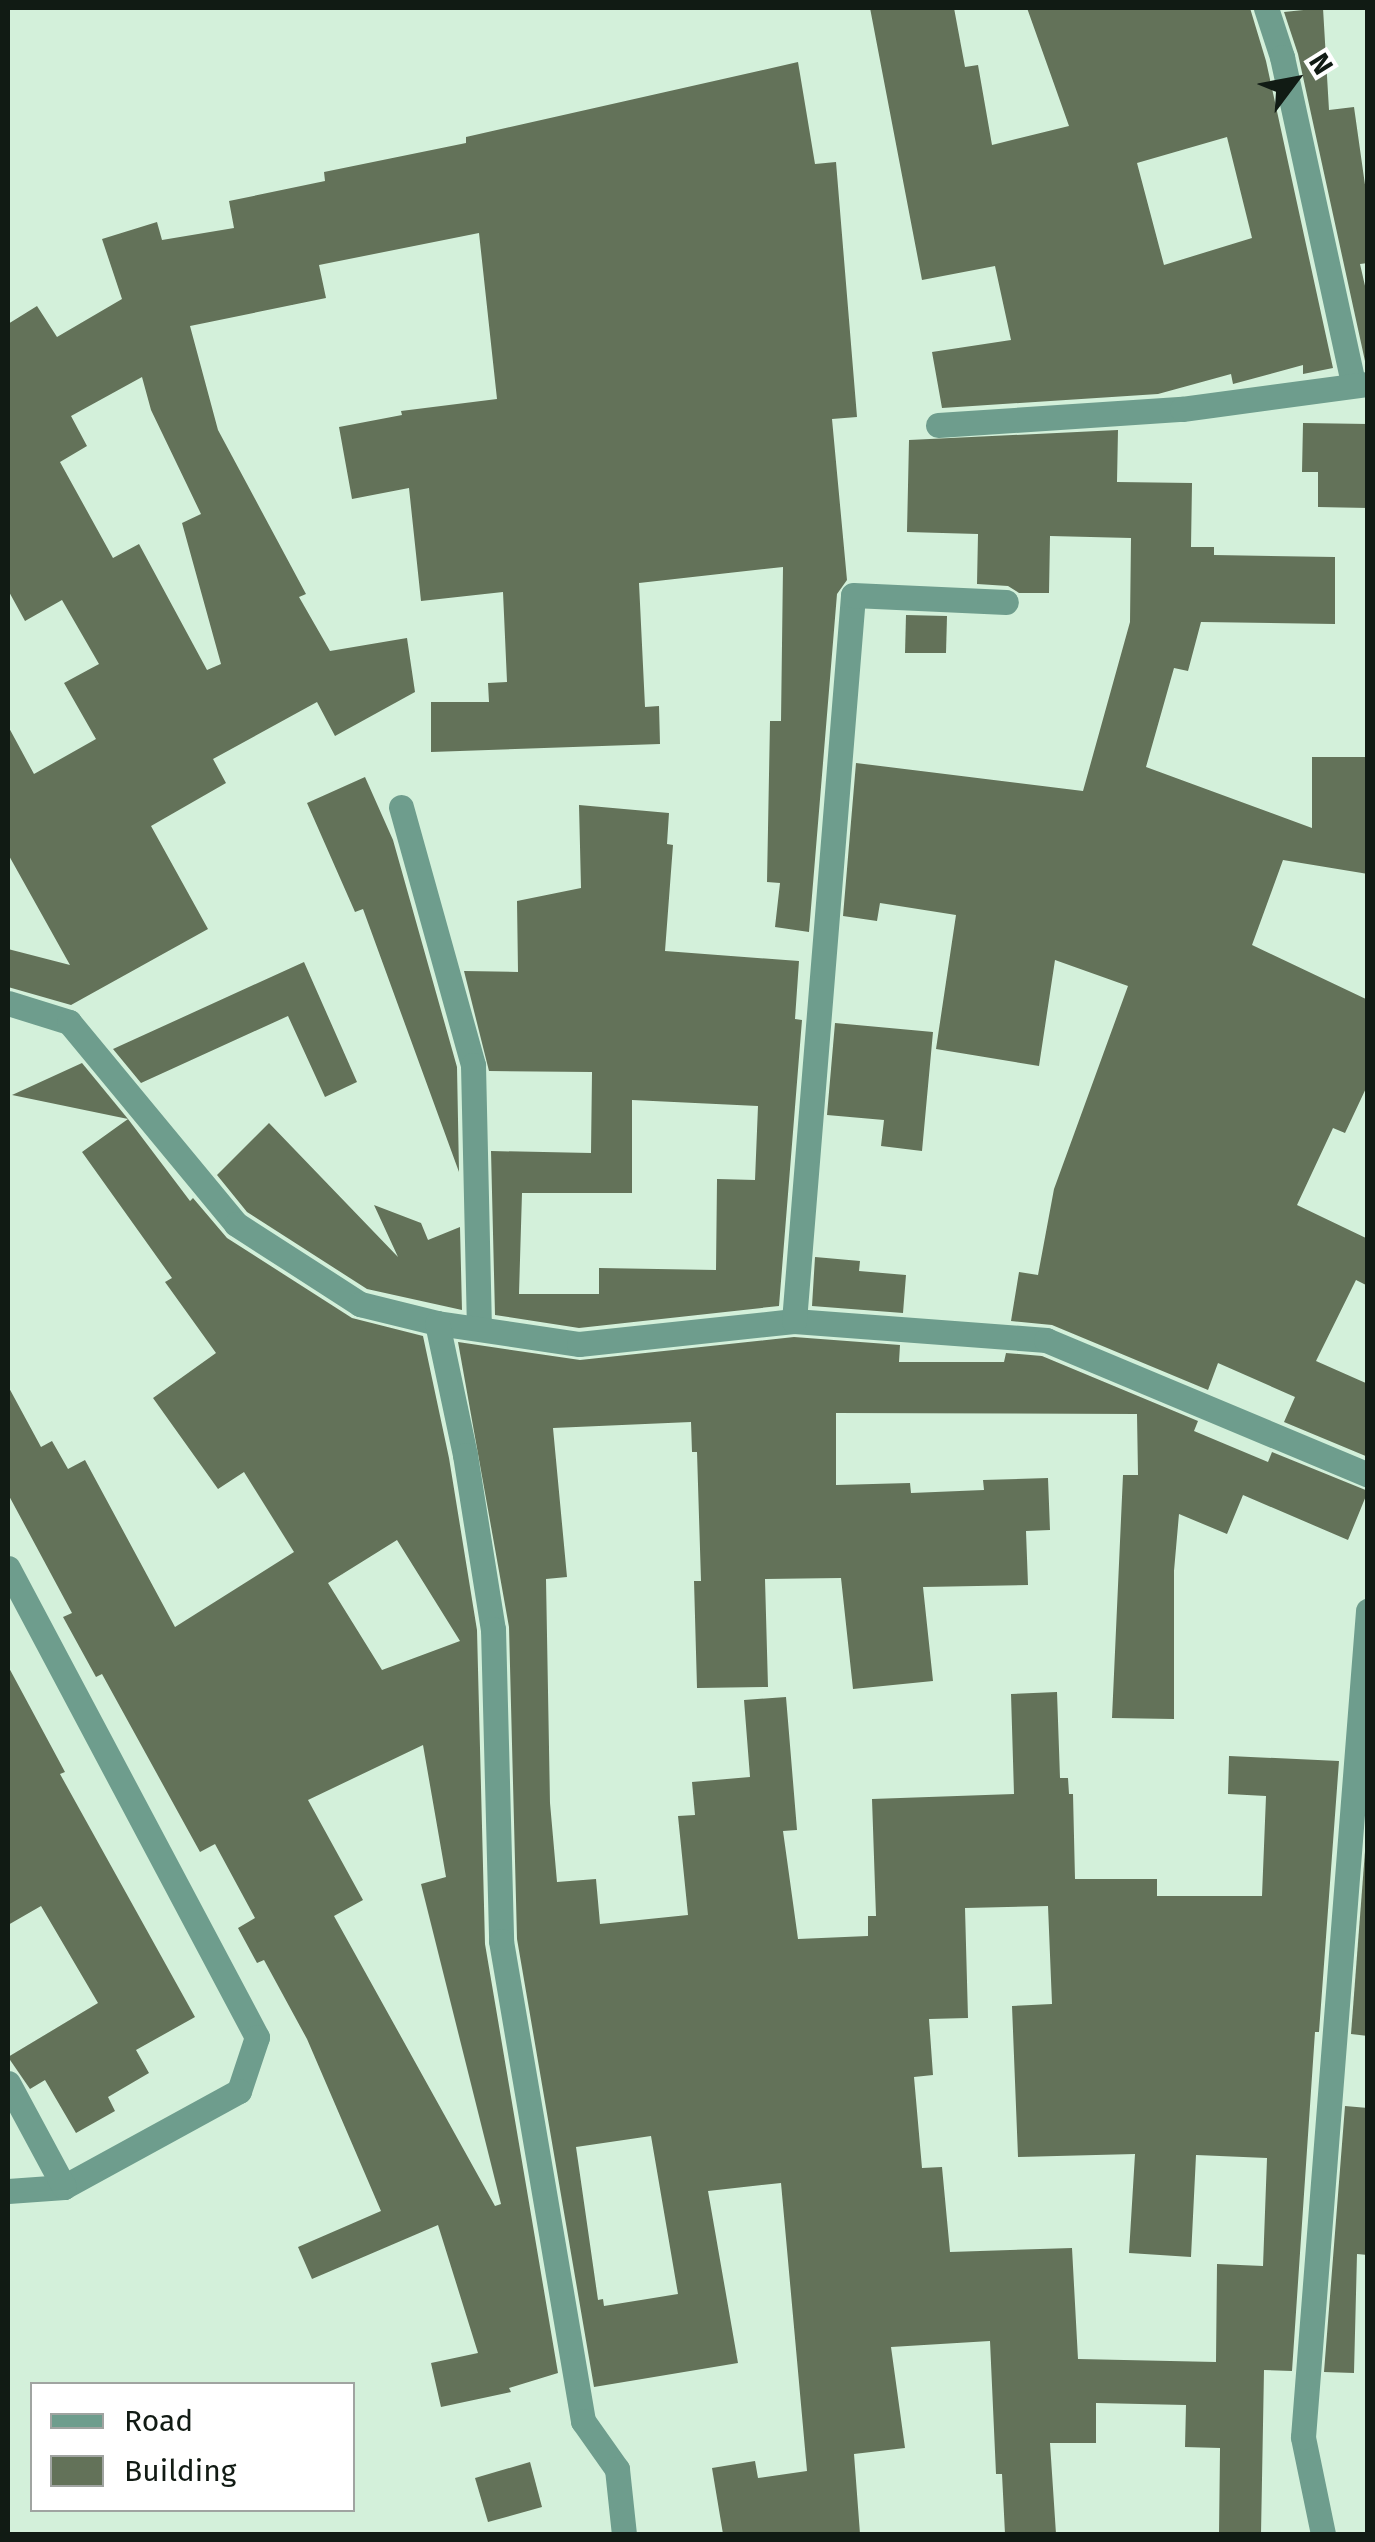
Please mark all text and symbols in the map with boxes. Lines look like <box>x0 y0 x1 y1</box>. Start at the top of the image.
north arrow <box>1245 30 1345 130</box>
text: N <box>1302 47 1340 80</box>
legend <box>30 2382 355 2512</box>
text: Road <box>124 2403 193 2439</box>
text: Building <box>124 2453 236 2489</box>

